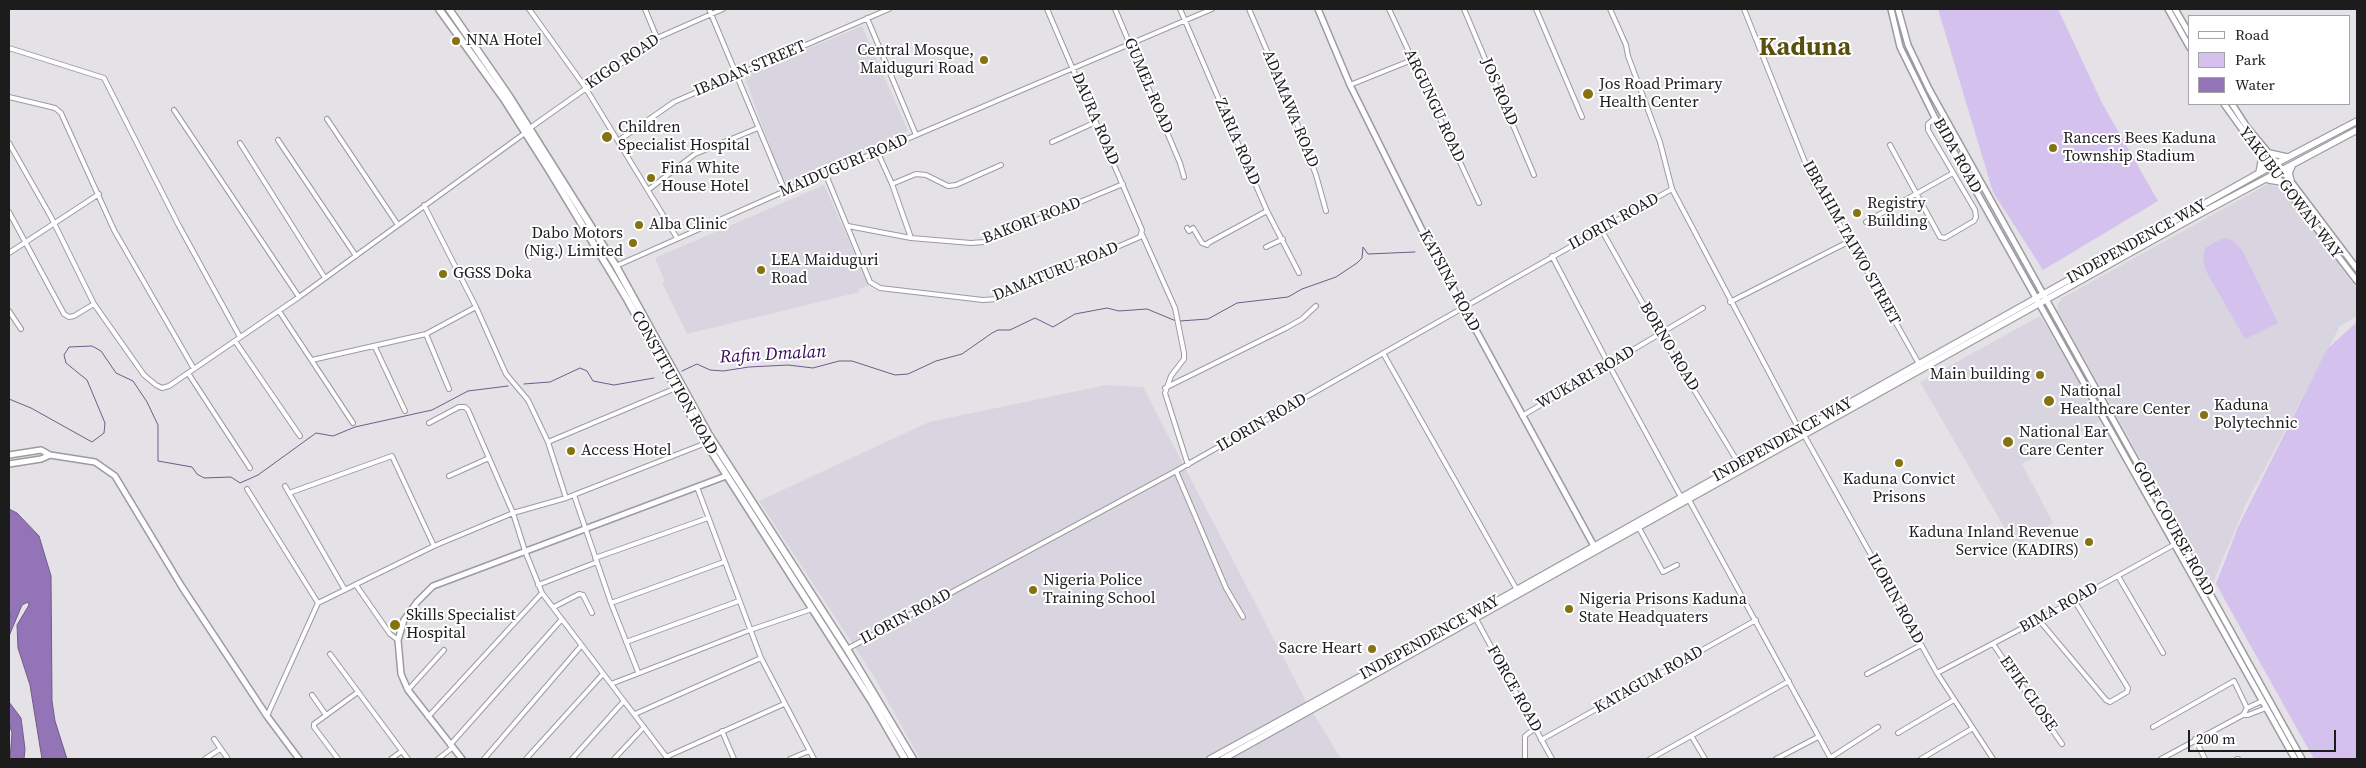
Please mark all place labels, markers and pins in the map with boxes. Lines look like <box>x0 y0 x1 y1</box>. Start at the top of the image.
place label: NNA Hotel <box>466 31 542 51</box>
marker: NNA Hotel <box>450 35 462 47</box>
place label: Central Mosque, Maiduguri Road <box>857 41 974 79</box>
marker: Central Mosque, Maiduguri Road <box>978 54 990 66</box>
place label: Jos Road Primary Health Center <box>1599 75 1723 113</box>
marker: Jos Road Primary Health Center <box>1581 87 1595 101</box>
place label: Children Specialist Hospital <box>618 118 750 156</box>
place label: Rancers Bees Kaduna Township Stadium <box>2063 129 2216 167</box>
marker: Children Specialist Hospital <box>600 130 614 144</box>
marker: Rancers Bees Kaduna Township Stadium <box>2047 142 2059 154</box>
place label: Fina White House Hotel <box>661 159 749 197</box>
marker: Fina White House Hotel <box>645 172 657 184</box>
place label: Registry Building <box>1867 194 1927 232</box>
marker: Registry Building <box>1851 207 1863 219</box>
place label: Alba Clinic <box>649 215 727 235</box>
marker: Alba Clinic <box>633 219 645 231</box>
place label: Dabo Motors (Nig.) Limited <box>524 224 623 262</box>
marker: Dabo Motors (Nig.) Limited <box>627 237 639 249</box>
place label: LEA Maiduguri Road <box>771 251 879 289</box>
place label: GGSS Doka <box>453 264 532 284</box>
marker: LEA Maiduguri Road <box>755 264 767 276</box>
marker: GGSS Doka <box>437 268 449 280</box>
place label: Main building <box>1930 365 2030 385</box>
marker: Main building <box>2034 369 2046 381</box>
place label: National Healthcare Center <box>2060 382 2190 420</box>
marker: National Healthcare Center <box>2042 394 2056 408</box>
place label: Kaduna Polytechnic <box>2214 396 2298 434</box>
marker: Kaduna Polytechnic <box>2198 409 2210 421</box>
place label: National Ear Care Center <box>2019 423 2108 461</box>
marker: National Ear Care Center <box>2001 435 2015 449</box>
place label: Access Hotel <box>581 441 672 461</box>
marker: Access Hotel <box>565 445 577 457</box>
marker: Kaduna Convict Prisons <box>1893 457 1905 469</box>
place label: Kaduna Convict Prisons <box>1843 470 1955 508</box>
place label: Kaduna Inland Revenue Service (KADIRS) <box>1909 523 2079 561</box>
marker: Kaduna Inland Revenue Service (KADIRS) <box>2083 536 2095 548</box>
place label: Nigeria Police Training School <box>1043 571 1155 609</box>
marker: Nigeria Police Training School <box>1027 584 1039 596</box>
place label: Nigeria Prisons Kaduna State Headquaters <box>1579 590 1747 628</box>
marker: Nigeria Prisons Kaduna State Headquaters <box>1563 603 1575 615</box>
place label: Skills Specialist Hospital <box>406 606 516 644</box>
marker: Skills Specialist Hospital <box>388 618 402 632</box>
place label: Sacre Heart <box>1279 639 1362 659</box>
marker: Sacre Heart <box>1366 643 1378 655</box>

